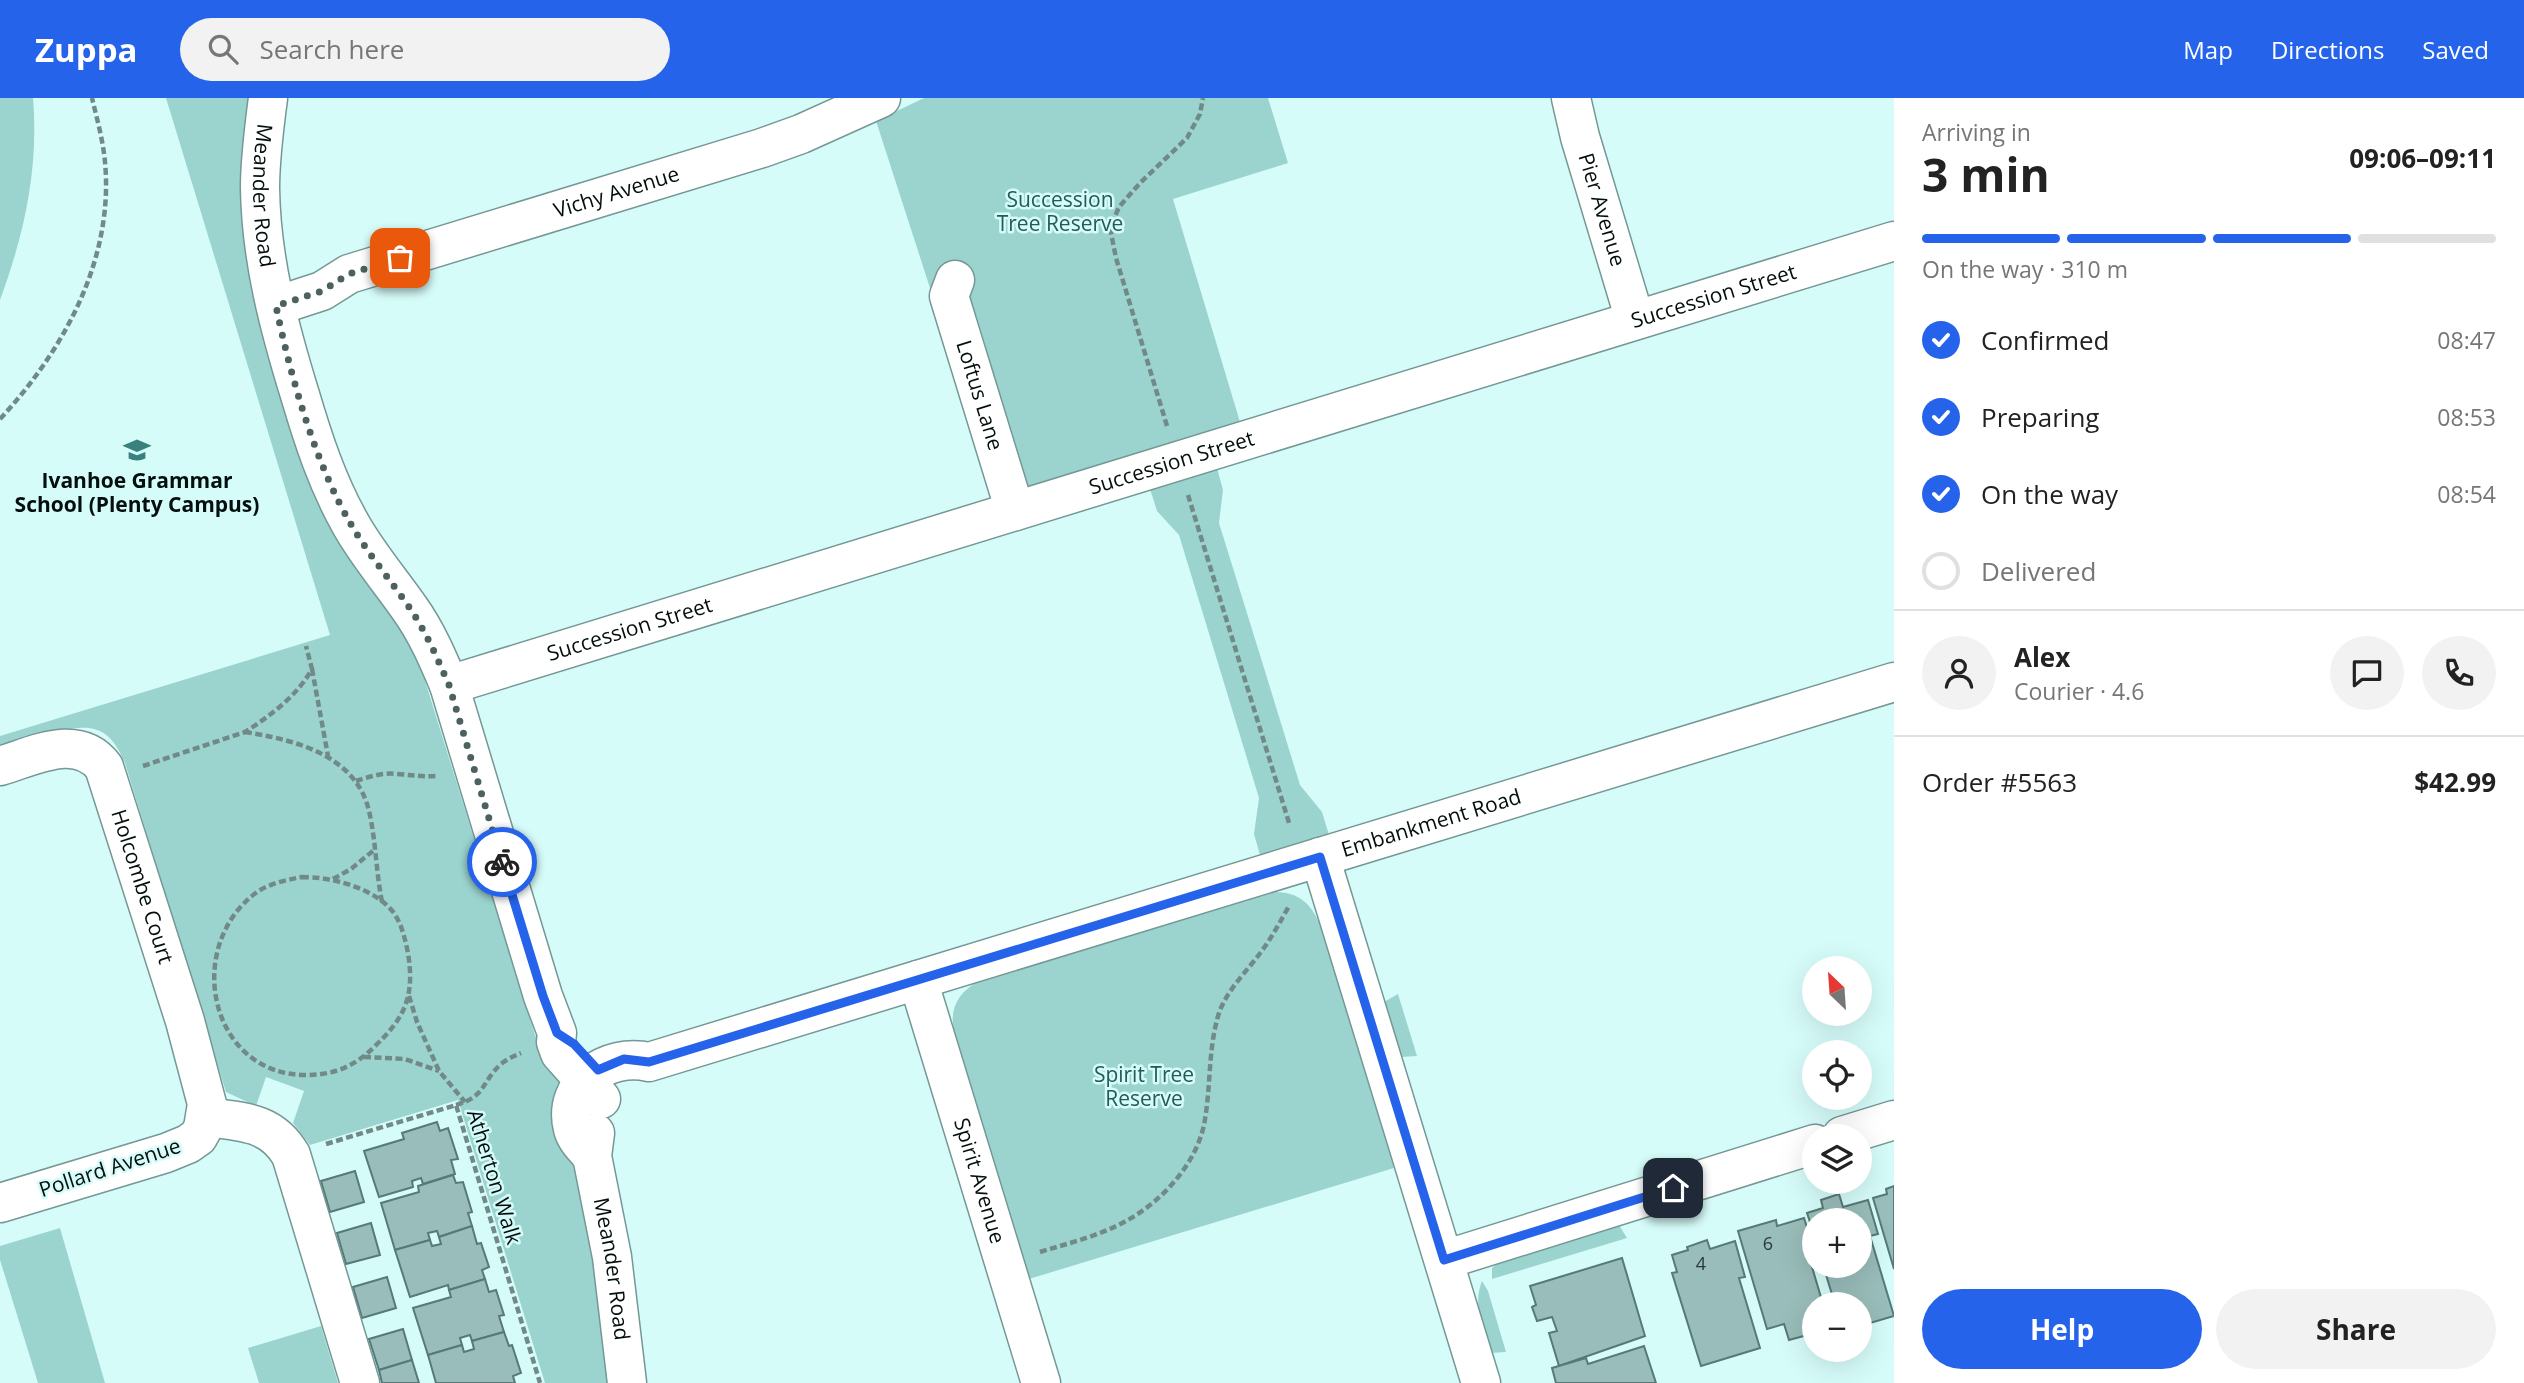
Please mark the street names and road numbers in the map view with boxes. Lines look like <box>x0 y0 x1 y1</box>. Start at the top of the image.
street label: Meander Road <box>247 122 282 269</box>
street label: Pier Avenue <box>1573 149 1633 270</box>
street label: Vichy Avenue <box>550 159 682 224</box>
street label: Succession Street <box>1627 257 1799 334</box>
street label: Loftus Lane <box>950 336 1011 454</box>
street label: Succession Street <box>1085 423 1257 501</box>
street label: Succession Street <box>543 590 715 667</box>
street label: Embankment Road <box>1338 782 1524 863</box>
street label: Holcombe Court <box>105 806 181 967</box>
street label: Atherton Walk <box>461 1106 529 1248</box>
street label: Spirit Avenue <box>948 1114 1013 1247</box>
street label: Pollard Avenue <box>35 1131 184 1203</box>
street label: Meander Road <box>588 1195 637 1342</box>

